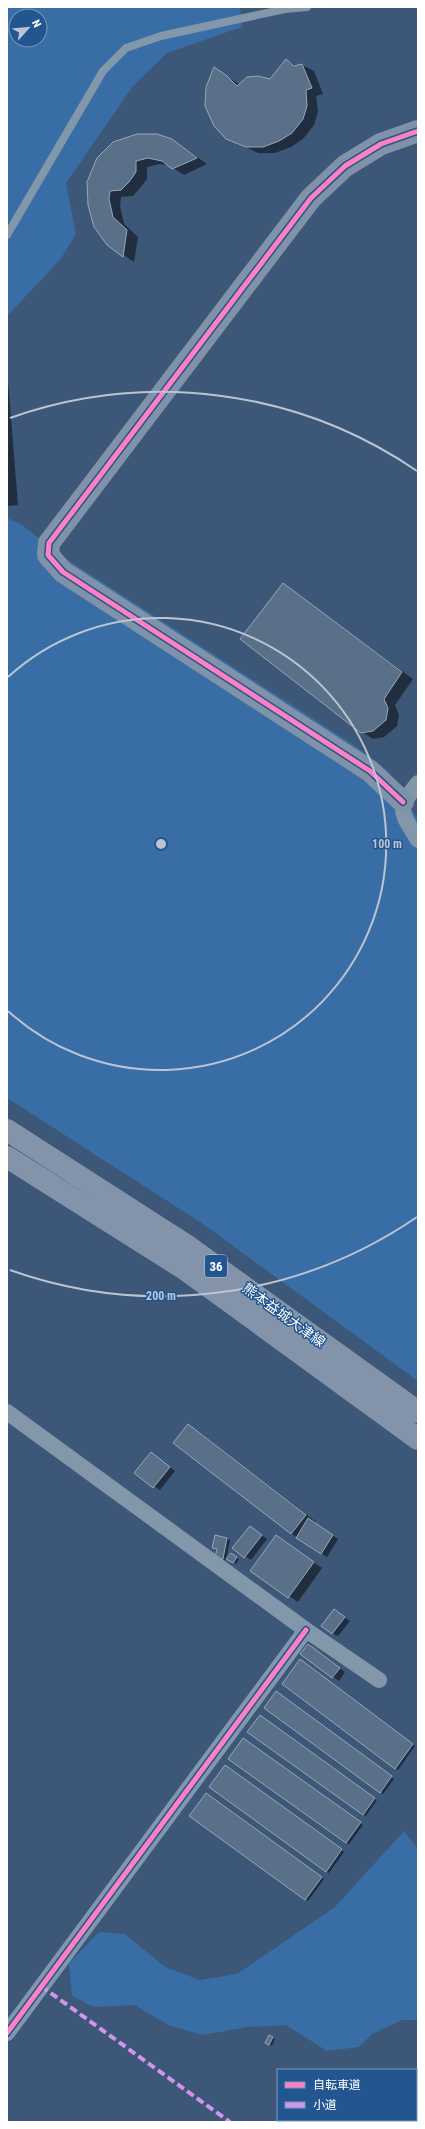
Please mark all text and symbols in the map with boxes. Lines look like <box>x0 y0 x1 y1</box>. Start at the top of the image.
north arrow <box>8 8 48 48</box>
text: N <box>29 18 44 30</box>
centre of rings <box>154 837 168 851</box>
text: 100 m <box>372 837 402 851</box>
road number: 36 <box>205 1255 227 1277</box>
street label: 熊本益城大津線 <box>240 1280 328 1350</box>
text: 200 m <box>146 1289 176 1303</box>
legend <box>277 2069 417 2121</box>
text: 自転車道 <box>313 2078 361 2092</box>
text: 小道 <box>313 2098 337 2112</box>

